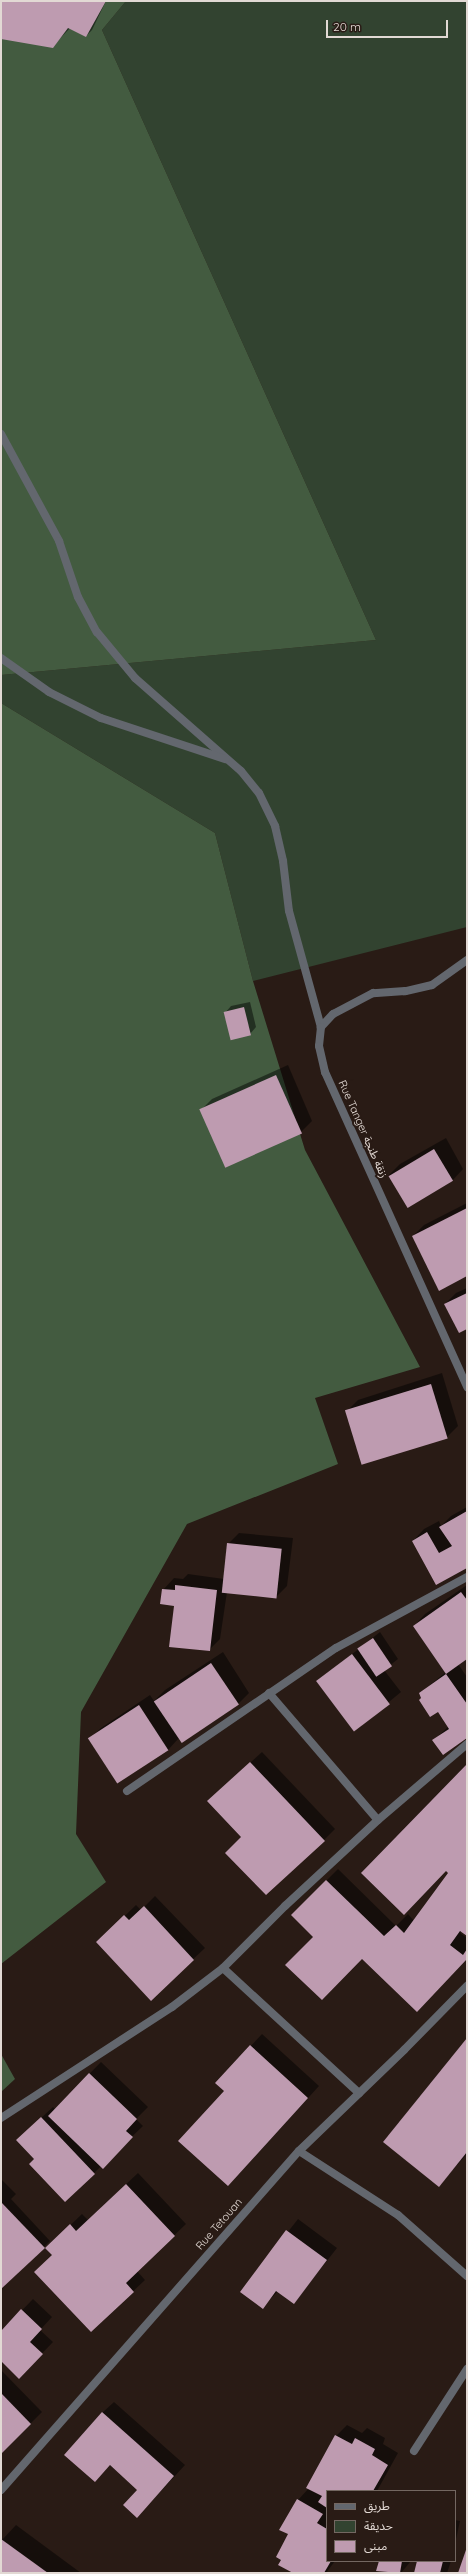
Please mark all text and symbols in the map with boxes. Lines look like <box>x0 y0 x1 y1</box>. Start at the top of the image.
scale bar <box>328 12 450 38</box>
text: 20 m <box>333 19 361 34</box>
street label: Rue Tanger زنقة طنجة <box>336 1078 390 1180</box>
street label: Rue Tetouan <box>193 2196 245 2252</box>
legend <box>326 2490 456 2562</box>
text: طريق <box>364 2498 390 2513</box>
text: حديقة <box>364 2518 393 2533</box>
text: مبنى <box>364 2538 387 2553</box>

